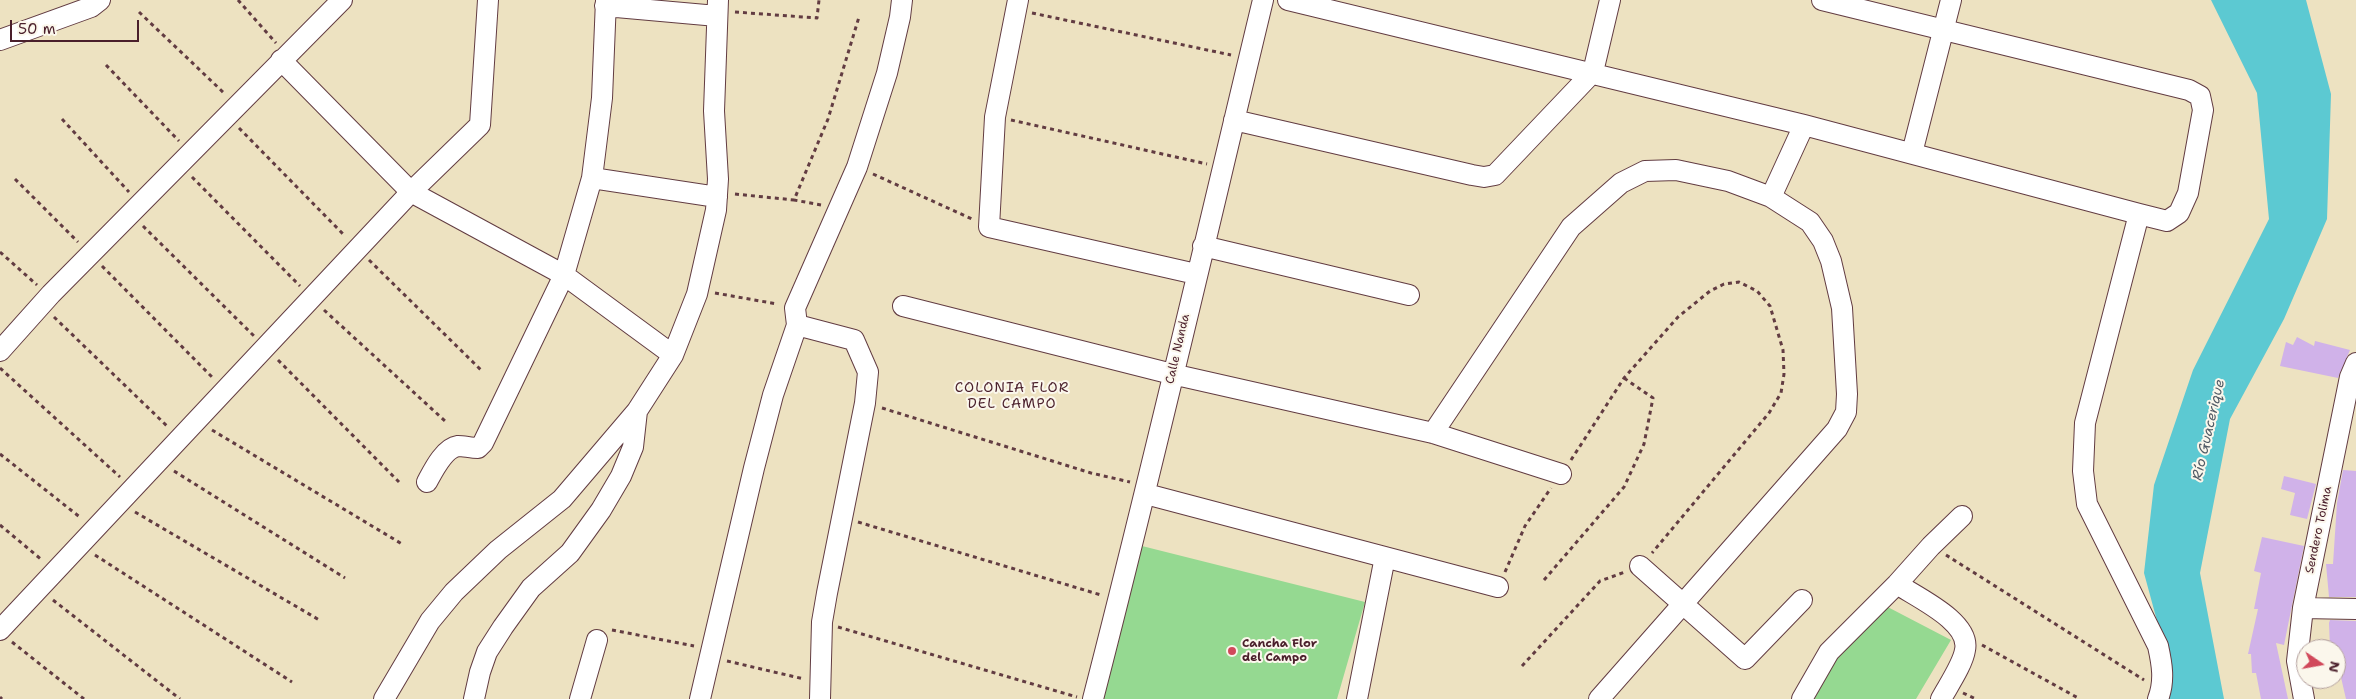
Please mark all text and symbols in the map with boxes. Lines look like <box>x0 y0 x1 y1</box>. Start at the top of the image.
scale bar <box>12 10 141 42</box>
text: 50 m <box>18 19 56 39</box>
street label: Calle Nanda <box>1163 313 1193 385</box>
water label: Río Guacerique <box>2189 378 2229 482</box>
district label: COLONIA FLOR DEL CAMPO <box>953 380 1071 412</box>
street label: Sendero Tolima <box>2303 485 2335 575</box>
place label: Cancha Flor del Campo <box>1242 637 1317 665</box>
north arrow <box>2296 639 2346 689</box>
marker: Cancha Flor del Campo <box>1226 645 1238 657</box>
text: N <box>2325 660 2345 674</box>

